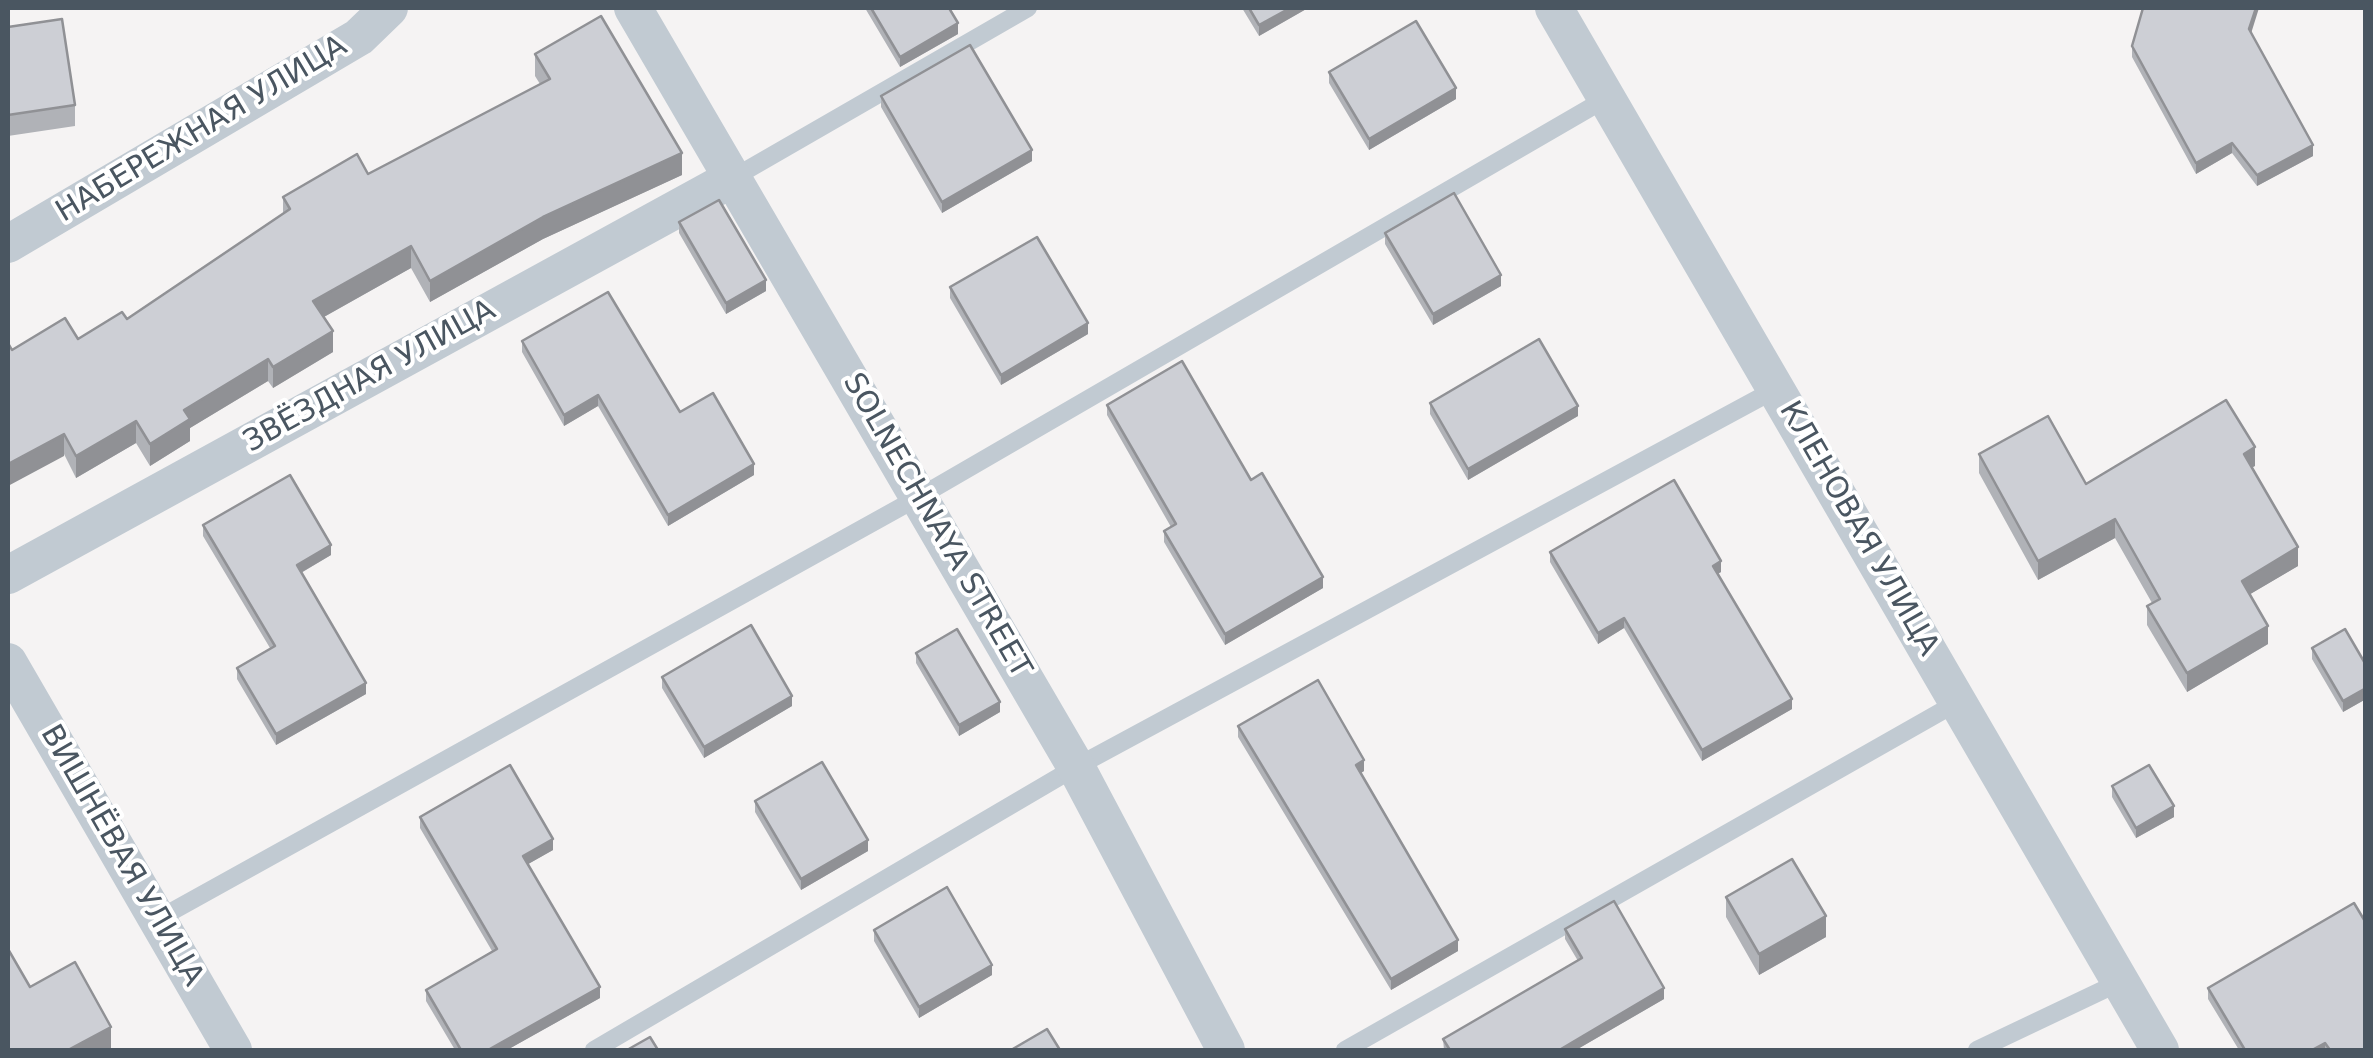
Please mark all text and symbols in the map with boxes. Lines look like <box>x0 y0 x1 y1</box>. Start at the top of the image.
street label: НАБЕРЕЖНАЯ УЛИЦА <box>50 29 354 231</box>
street label: ЗВЁЗДНАЯ УЛИЦА <box>238 293 502 461</box>
street label: SOLNECHNAYA STREET <box>834 367 1038 685</box>
street label: КЛЕНОВАЯ УЛИЦА <box>1771 395 1945 663</box>
street label: ВИШНЁВАЯ УЛИЦА <box>32 719 210 993</box>

